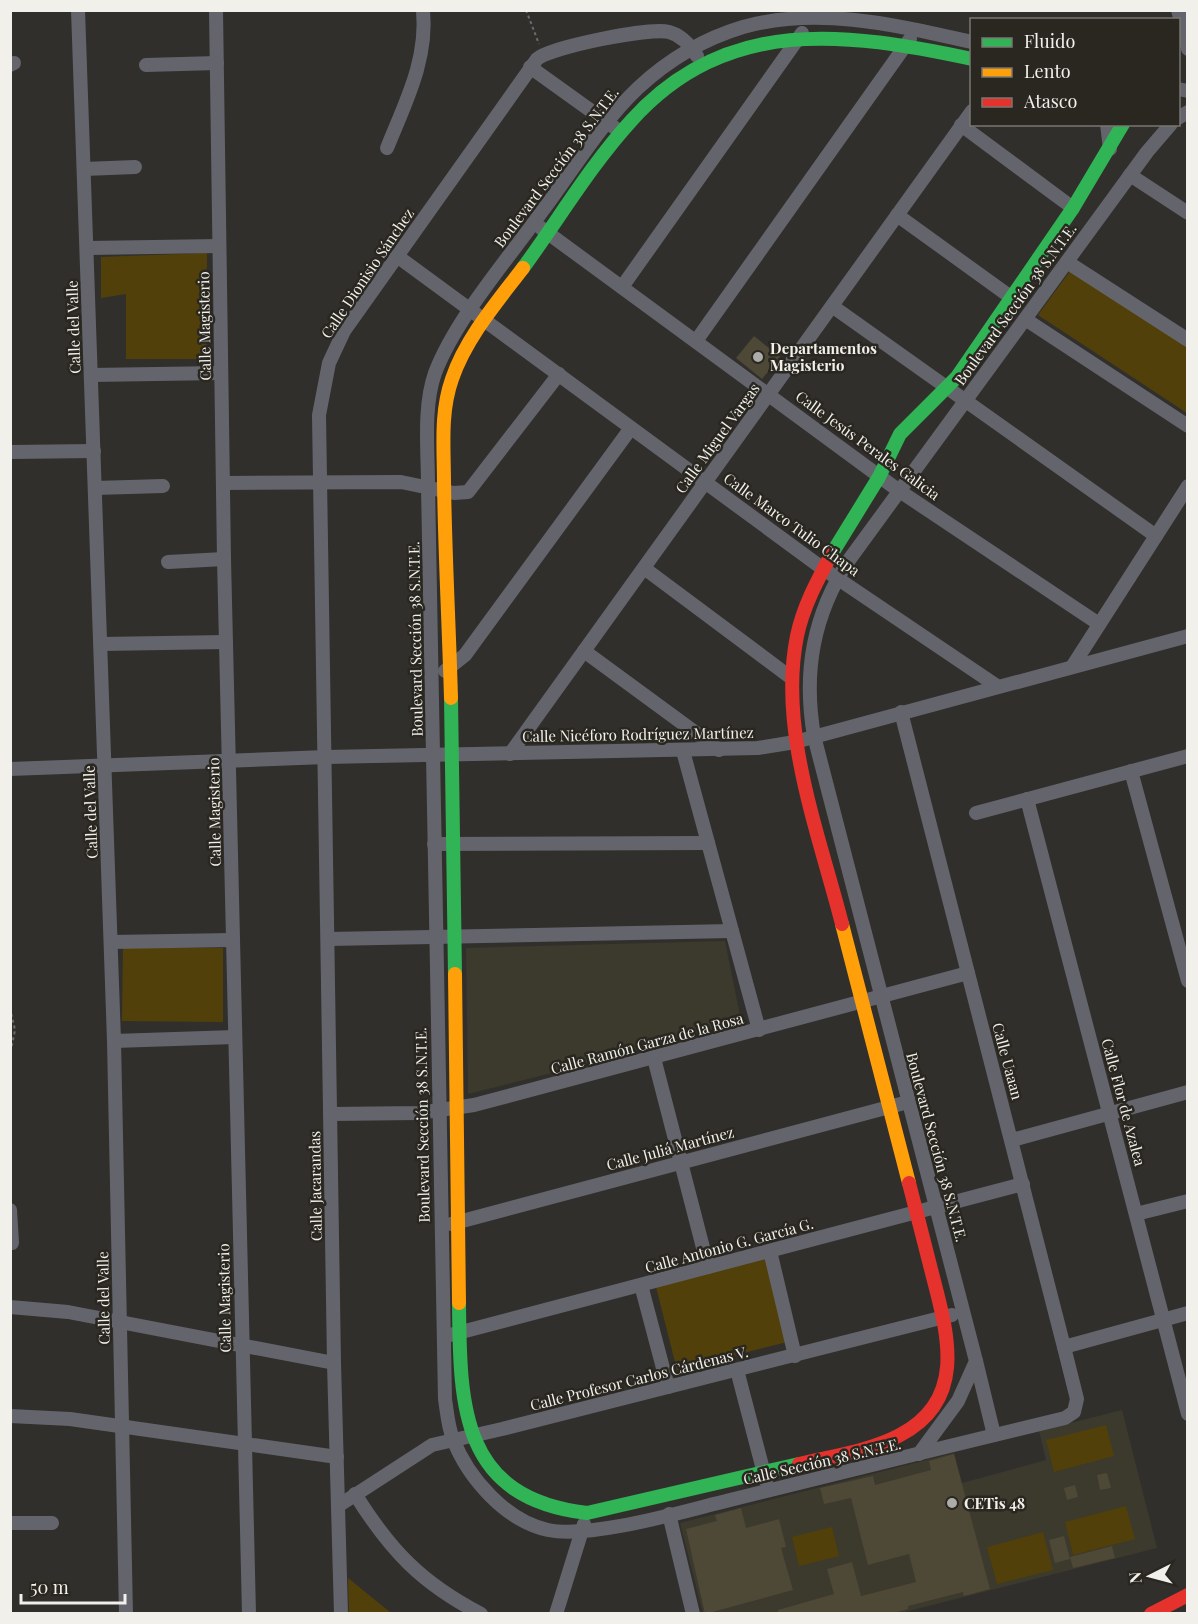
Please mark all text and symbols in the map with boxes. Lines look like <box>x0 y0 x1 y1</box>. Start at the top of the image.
legend <box>970 18 1180 126</box>
text: Fluido <box>1024 29 1075 53</box>
text: Lento <box>1024 59 1071 83</box>
street label: Boulevard Sección 38 S.N.T.E. <box>489 83 623 251</box>
text: Atasco <box>1023 89 1077 113</box>
street label: Calle Dionisio Sánchez <box>316 204 418 342</box>
street label: Boulevard Sección 38 S.N.T.E. <box>949 219 1081 389</box>
street label: Calle Magisterio <box>193 271 215 381</box>
street label: Calle del Valle <box>61 280 85 374</box>
place label: Departamentos Magisterio <box>770 338 877 375</box>
marker: Departamentos Magisterio <box>751 350 765 364</box>
street label: Calle Miguel Vargas <box>670 379 764 497</box>
street label: Calle Jesús Perales Galicia <box>792 386 945 505</box>
street label: Calle Marco Tulio Chapa <box>720 468 865 581</box>
street label: Boulevard Sección 38 S.N.T.E. <box>403 541 427 737</box>
street label: Calle Nicéforo Rodríguez Martínez <box>522 722 754 746</box>
street label: Calle Magisterio <box>203 757 225 867</box>
street label: Calle del Valle <box>78 765 102 859</box>
street label: Calle Ramón Garza de la Rosa <box>548 1007 746 1078</box>
street label: Calle Uaaan <box>988 1020 1028 1102</box>
street label: Boulevard Sección 38 S.N.T.E. <box>410 1027 434 1223</box>
street label: Calle Flor de Azalea <box>1097 1036 1151 1168</box>
street label: Boulevard Sección 38 S.N.T.E. <box>902 1050 972 1244</box>
street label: Calle Juliá Martínez <box>604 1121 736 1175</box>
street label: Calle Jacarandas <box>304 1131 326 1241</box>
street label: Calle Antonio G. García G. <box>643 1213 815 1277</box>
street label: Calle Magisterio <box>213 1243 235 1353</box>
street label: Calle del Valle <box>92 1251 114 1345</box>
street label: Calle Profesor Carlos Cárdenas V. <box>528 1341 750 1415</box>
street label: Calle Sección 38 S.N.T.E. <box>741 1433 903 1489</box>
place label: CETis 48 <box>964 1493 1025 1513</box>
marker: CETis 48 <box>945 1496 959 1510</box>
north arrow <box>1120 1546 1180 1606</box>
scale bar <box>21 1567 124 1605</box>
text: N <box>1123 1570 1146 1584</box>
text: 50 m <box>30 1575 69 1599</box>

